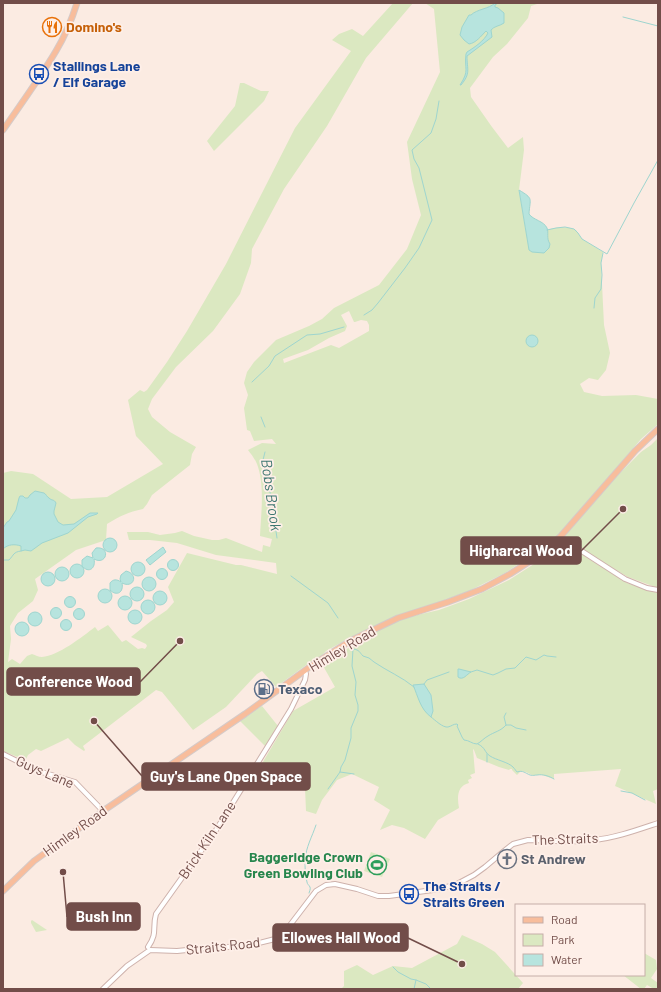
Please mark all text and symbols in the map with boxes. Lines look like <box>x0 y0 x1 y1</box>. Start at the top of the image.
restaurant icon: Domino's <box>41 16 63 38</box>
place label: Domino's <box>66 18 122 35</box>
place label: Stallings Lane / Elf Garage <box>53 57 141 90</box>
bus stop icon: Stallings Lane / Elf Garage <box>28 63 50 85</box>
water label: Bobs Brook <box>258 458 286 533</box>
callout: Higharcal Wood <box>461 537 581 564</box>
text: Higharcal Wood <box>469 541 573 559</box>
street label: Himley Road <box>305 622 378 675</box>
callout: Conference Wood <box>7 668 140 695</box>
text: Conference Wood <box>15 672 133 690</box>
fuel station icon: Texaco <box>253 678 275 700</box>
place label: Texaco <box>278 680 323 697</box>
street label: Guys Lane <box>13 752 77 791</box>
callout: Guy's Lane Open Space <box>142 763 310 790</box>
text: Guy's Lane Open Space <box>150 767 302 785</box>
street label: Brick Kiln Lane <box>174 798 239 882</box>
street label: Himley Road <box>39 802 110 860</box>
street label: The Straits <box>531 829 599 848</box>
place label: Baggeridge Crown Green Bowling Club <box>244 848 363 881</box>
church icon: St Andrew <box>496 848 518 870</box>
place label: St Andrew <box>521 850 586 867</box>
sports icon: Baggeridge Crown Green Bowling Club <box>366 854 388 876</box>
place label: The Straits / Straits Green <box>423 877 505 910</box>
bus stop icon: The Straits / Straits Green <box>398 883 420 905</box>
callout: Bush Inn <box>67 903 140 930</box>
legend <box>515 904 645 976</box>
text: Bush Inn <box>76 907 132 925</box>
text: Road <box>551 912 578 926</box>
callout: Ellowes Hall Wood <box>273 924 408 951</box>
text: Ellowes Hall Wood <box>282 928 400 946</box>
text: Park <box>551 932 575 946</box>
street label: Straits Road <box>185 933 261 958</box>
text: Water <box>551 952 583 966</box>

